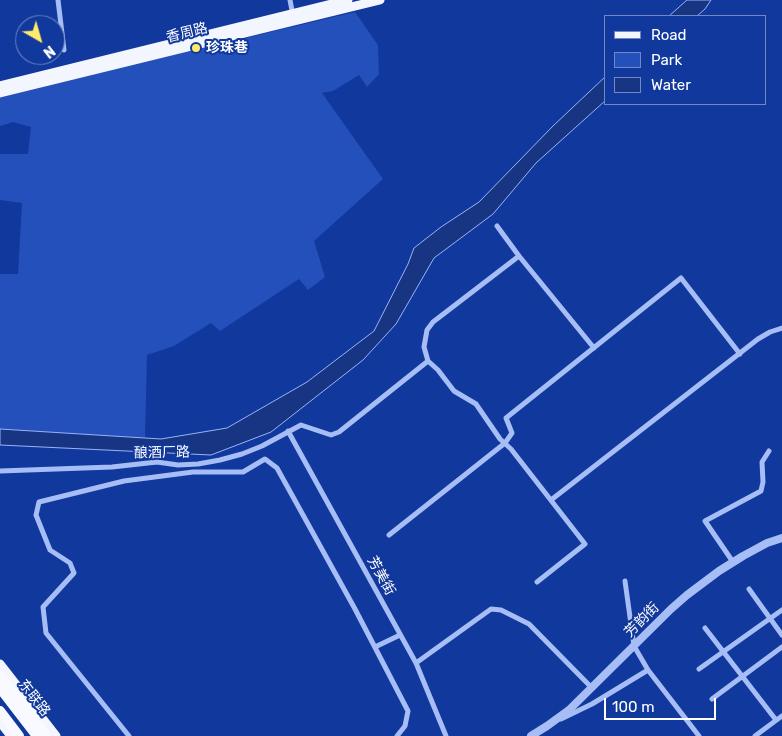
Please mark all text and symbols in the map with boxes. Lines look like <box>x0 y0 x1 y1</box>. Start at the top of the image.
north arrow <box>15 15 65 65</box>
legend <box>604 15 767 105</box>
street label: 香周路 <box>165 20 209 46</box>
text: Road <box>651 26 687 44</box>
place label: 珍珠巷 <box>206 40 248 56</box>
text: N <box>40 42 58 61</box>
marker: 珍珠巷 <box>190 42 202 54</box>
text: Park <box>651 51 682 69</box>
text: Water <box>651 76 691 94</box>
street label: 酿酒厂路 <box>134 444 190 462</box>
street label: 芳美街 <box>363 554 399 598</box>
street label: 芳韵街 <box>621 599 663 641</box>
street label: 东联路 <box>14 676 54 720</box>
scale bar <box>607 688 720 720</box>
text: 100 m <box>612 698 654 716</box>

